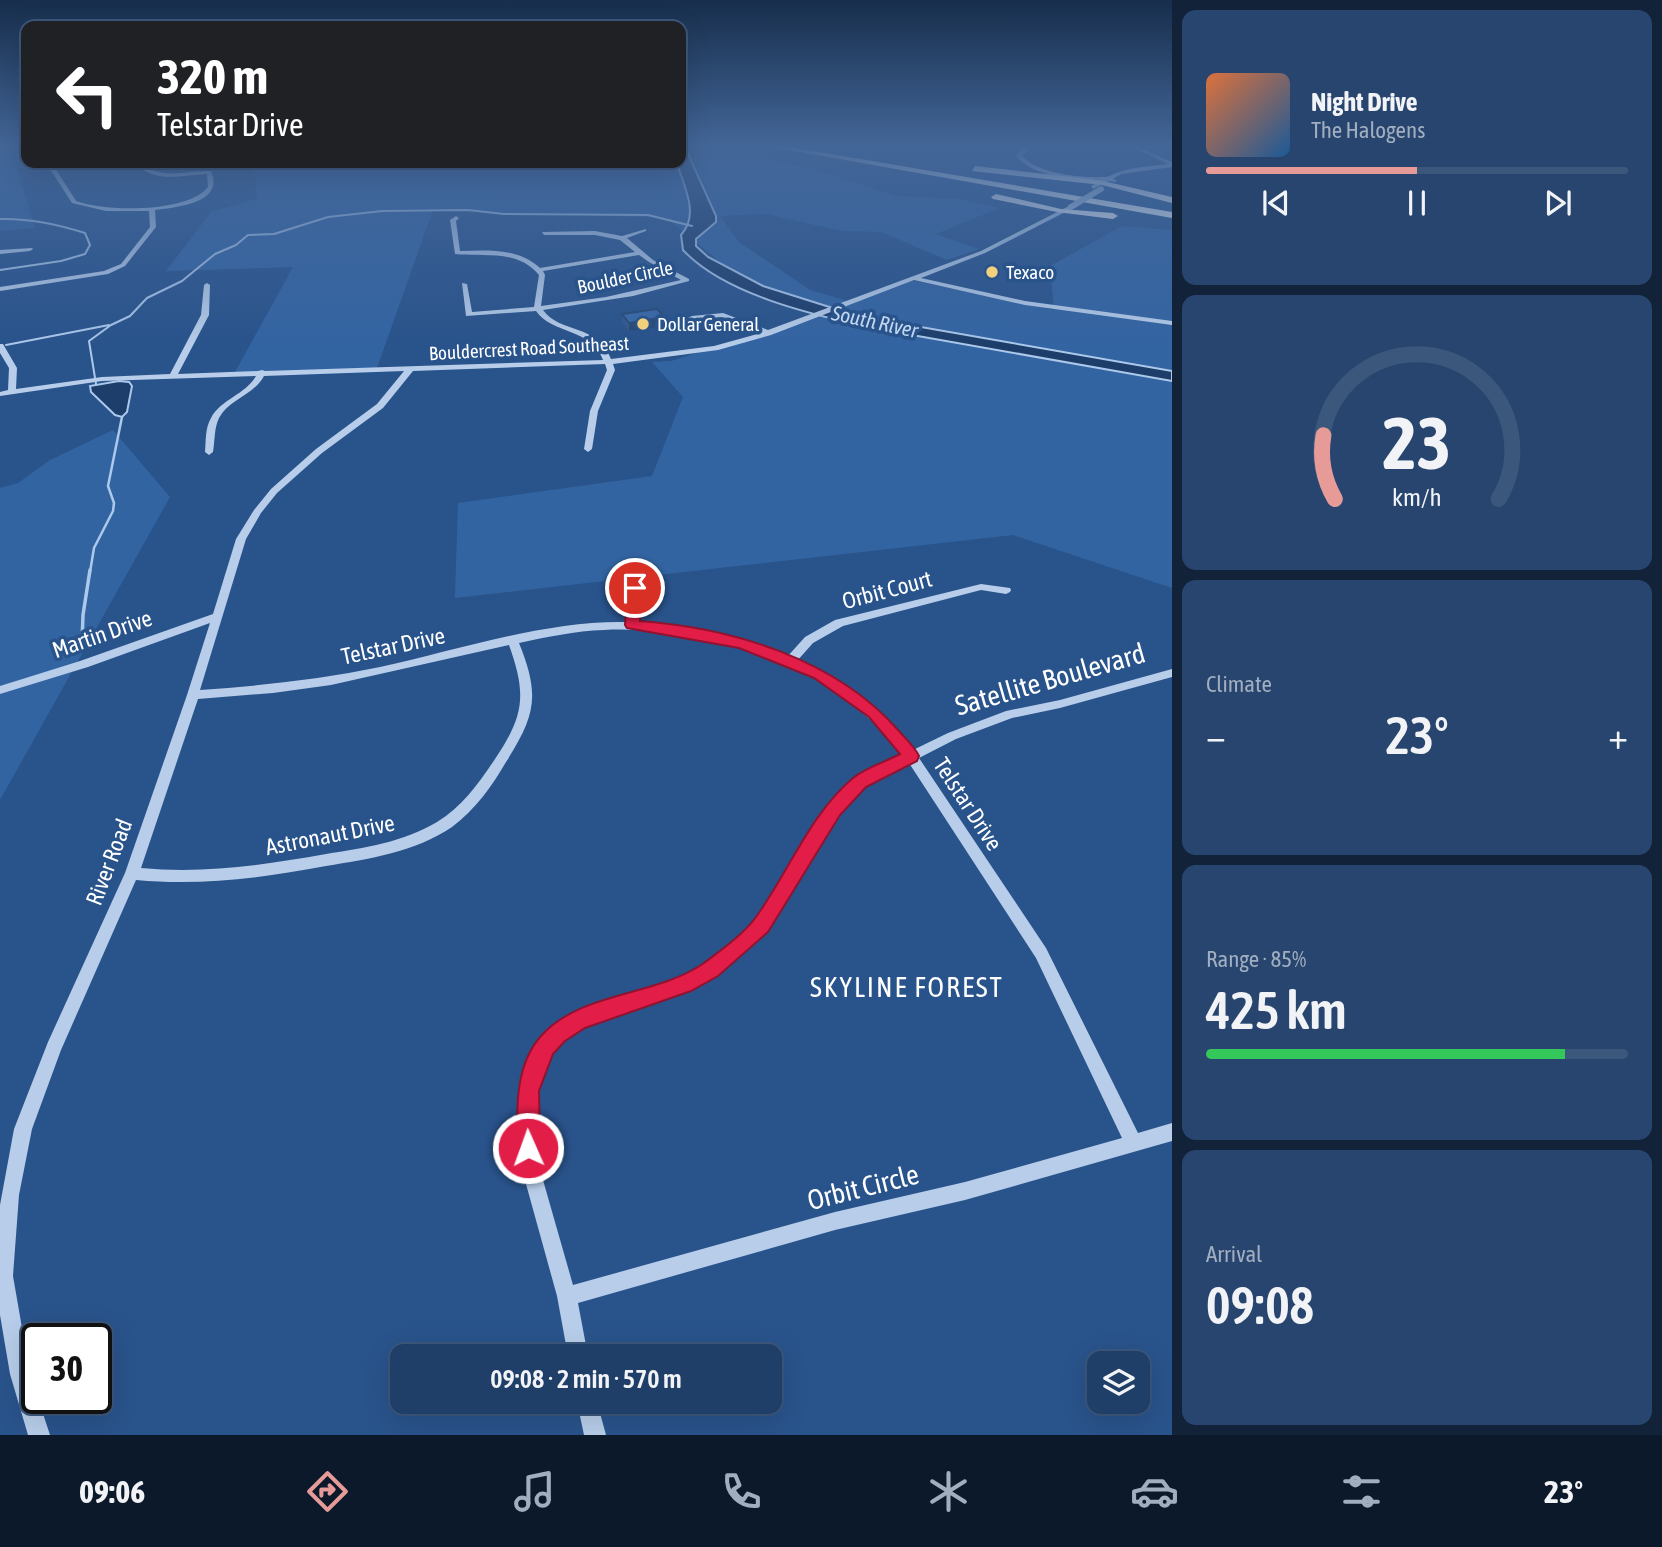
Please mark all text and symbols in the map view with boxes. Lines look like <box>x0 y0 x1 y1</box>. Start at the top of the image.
text: 320 m <box>157 48 268 104</box>
icon: left <box>42 49 133 140</box>
text: Night Drive <box>1311 87 1418 117</box>
text: Telstar Drive <box>157 106 303 143</box>
text: The Halogens <box>1311 117 1425 143</box>
icon: previous <box>1257 184 1295 222</box>
icon: pause <box>1398 184 1436 222</box>
icon: next <box>1539 184 1577 222</box>
street label: Boulder Circle <box>575 256 675 298</box>
place label: Texaco <box>1006 261 1054 283</box>
marker: Texaco <box>984 264 1000 280</box>
water label: South River <box>829 300 921 342</box>
place label: Dollar General <box>657 313 759 335</box>
marker: Dollar General <box>635 316 651 332</box>
street label: Bouldercrest Road Southeast <box>428 332 630 364</box>
text: 23 <box>1383 401 1451 484</box>
text: km/h <box>1392 482 1442 510</box>
pin <box>605 558 665 618</box>
street label: Orbit Court <box>839 566 935 614</box>
icon: arrive <box>616 569 654 607</box>
street label: Martin Drive <box>49 605 155 663</box>
street label: Telstar Drive <box>339 622 447 670</box>
street label: Satellite Boulevard <box>951 637 1149 721</box>
text: Climate <box>1206 671 1272 697</box>
text: 23° <box>1385 705 1449 765</box>
text: − <box>1206 714 1226 757</box>
text: + <box>1608 714 1628 757</box>
street label: Telstar Drive <box>928 753 1008 855</box>
street label: Astronaut Drive <box>263 810 397 860</box>
street label: River Road <box>81 815 137 909</box>
text: Range · 85% <box>1206 946 1306 972</box>
district label: SKYLINE FOREST <box>810 971 1004 1003</box>
text: 425 km <box>1206 980 1347 1040</box>
position arrow <box>491 1111 565 1185</box>
street label: Orbit Circle <box>804 1158 922 1216</box>
text: Arrival <box>1206 1241 1262 1267</box>
text: 09:08 <box>1206 1275 1314 1335</box>
speed limit sign: 30 <box>21 1323 112 1414</box>
map controls <box>1087 1351 1150 1414</box>
button: layers <box>1087 1351 1150 1414</box>
text: 09:08 · 2 min · 570 m <box>490 1364 682 1394</box>
icon: directions <box>303 1467 352 1516</box>
icon: music <box>510 1467 559 1516</box>
icon: phone <box>717 1467 766 1516</box>
icon: climate <box>924 1467 973 1516</box>
icon: car <box>1130 1467 1179 1516</box>
icon: filters <box>1337 1467 1386 1516</box>
text: 09:06 <box>79 1473 145 1510</box>
text: 23° <box>1544 1473 1583 1510</box>

